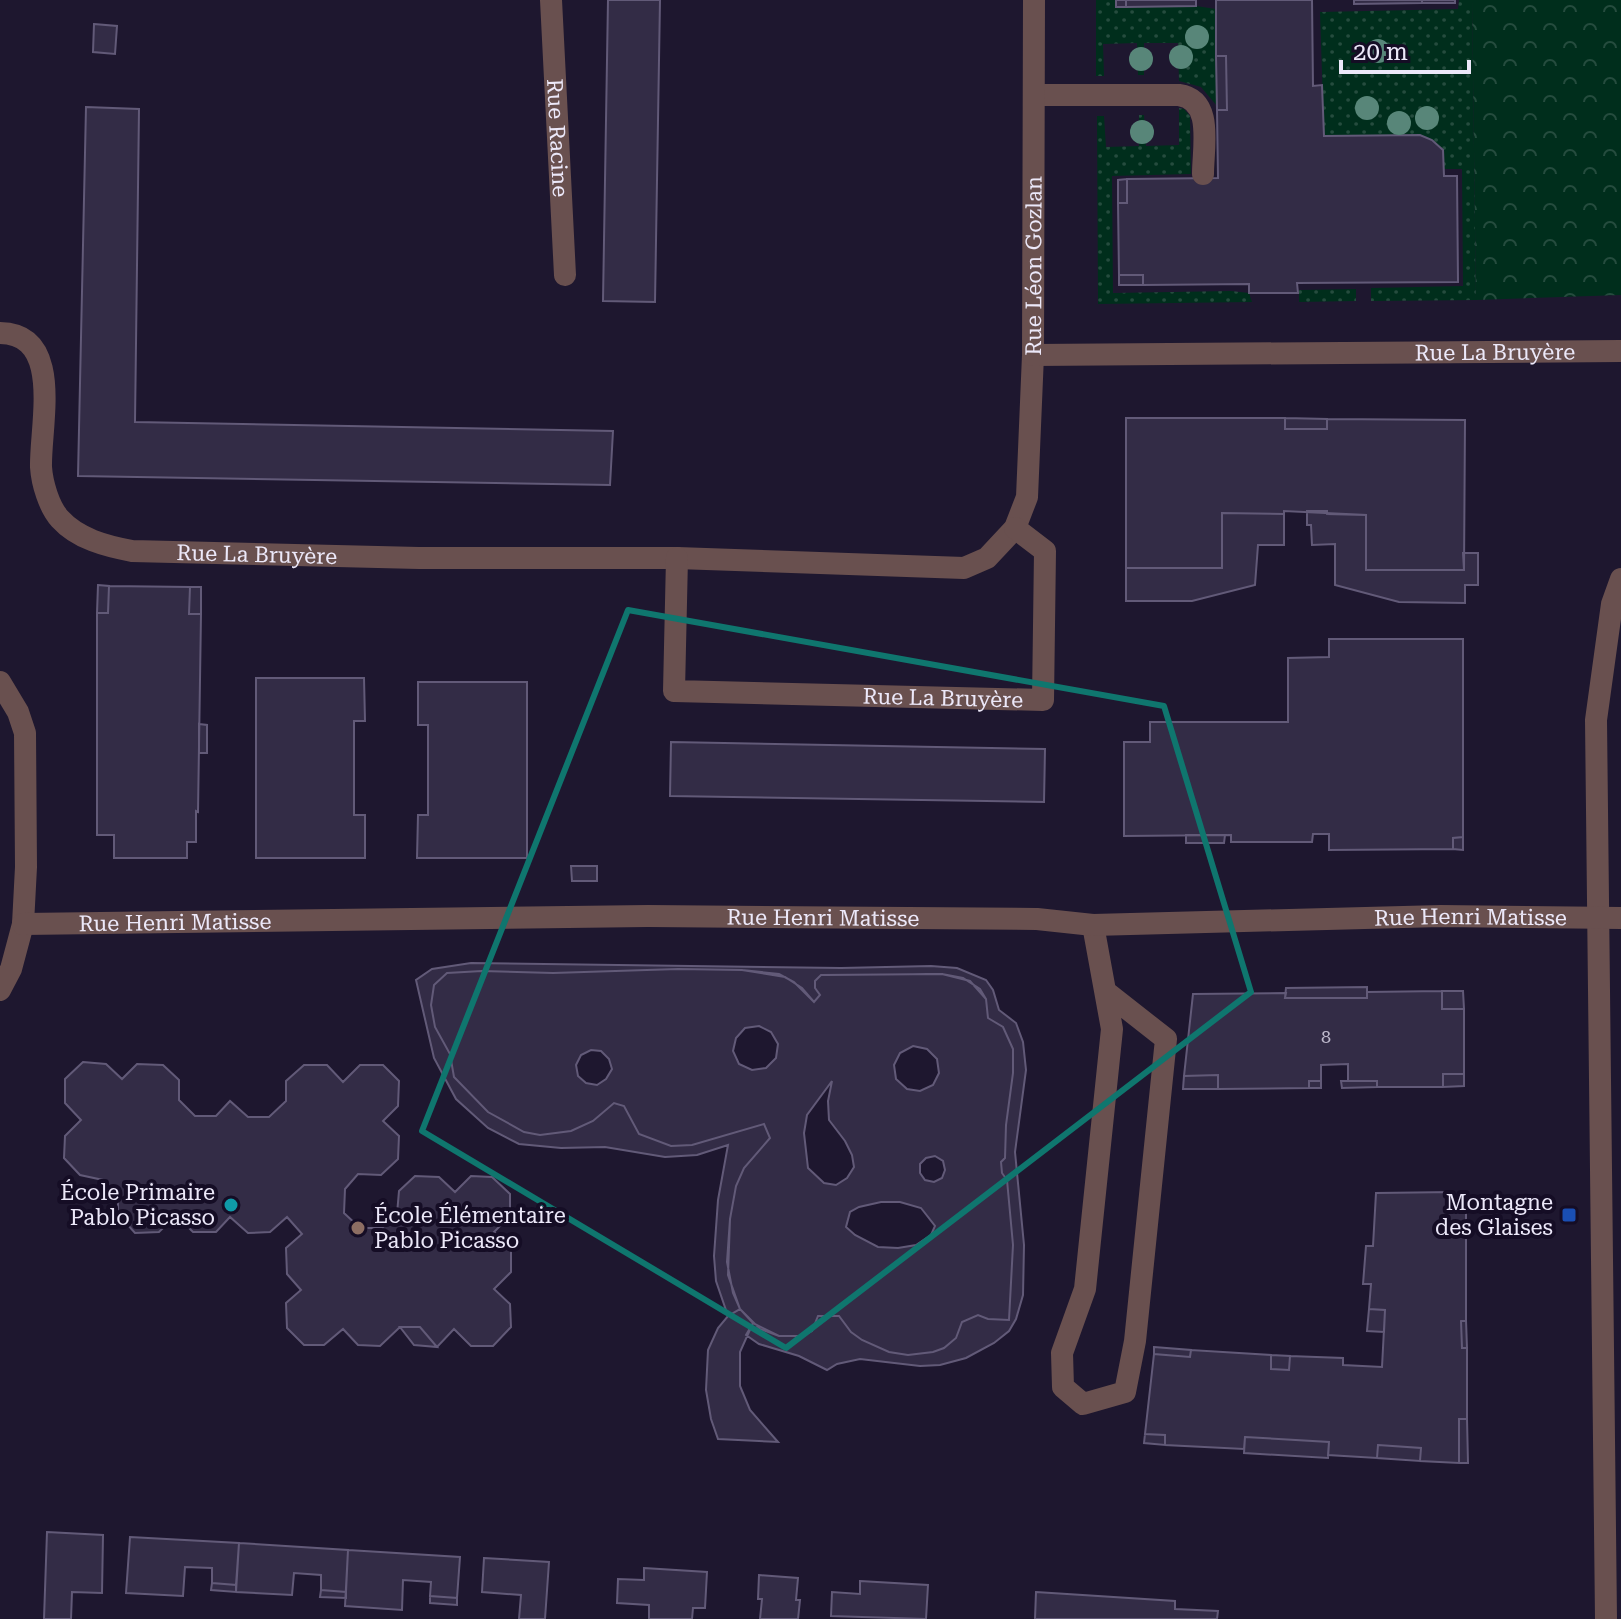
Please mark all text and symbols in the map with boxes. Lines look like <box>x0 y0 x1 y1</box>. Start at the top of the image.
scale bar <box>1341 24 1469 74</box>
text: 20 m <box>1353 38 1408 66</box>
street label: Rue Racine <box>542 78 573 198</box>
street label: Rue Léon Gozlan <box>1021 176 1047 356</box>
street label: Rue La Bruyère <box>1415 339 1575 365</box>
street label: Rue La Bruyère <box>176 540 337 569</box>
street label: Rue La Bruyère <box>862 684 1023 713</box>
street label: Rue Henri Matisse <box>1374 904 1567 931</box>
street label: Rue Henri Matisse <box>726 905 919 931</box>
street label: Rue Henri Matisse <box>78 909 272 936</box>
house number: 8 <box>1321 1026 1331 1047</box>
place label: École Primaire Pablo Picasso <box>60 1179 215 1230</box>
place label: Montagne des Glaises <box>1435 1190 1553 1240</box>
marker: École Primaire Pablo Picasso <box>222 1196 240 1214</box>
place label: École Élémentaire Pablo Picasso <box>374 1202 566 1253</box>
marker: Montagne des Glaises <box>1560 1206 1578 1224</box>
marker: École Élémentaire Pablo Picasso <box>349 1219 367 1237</box>

